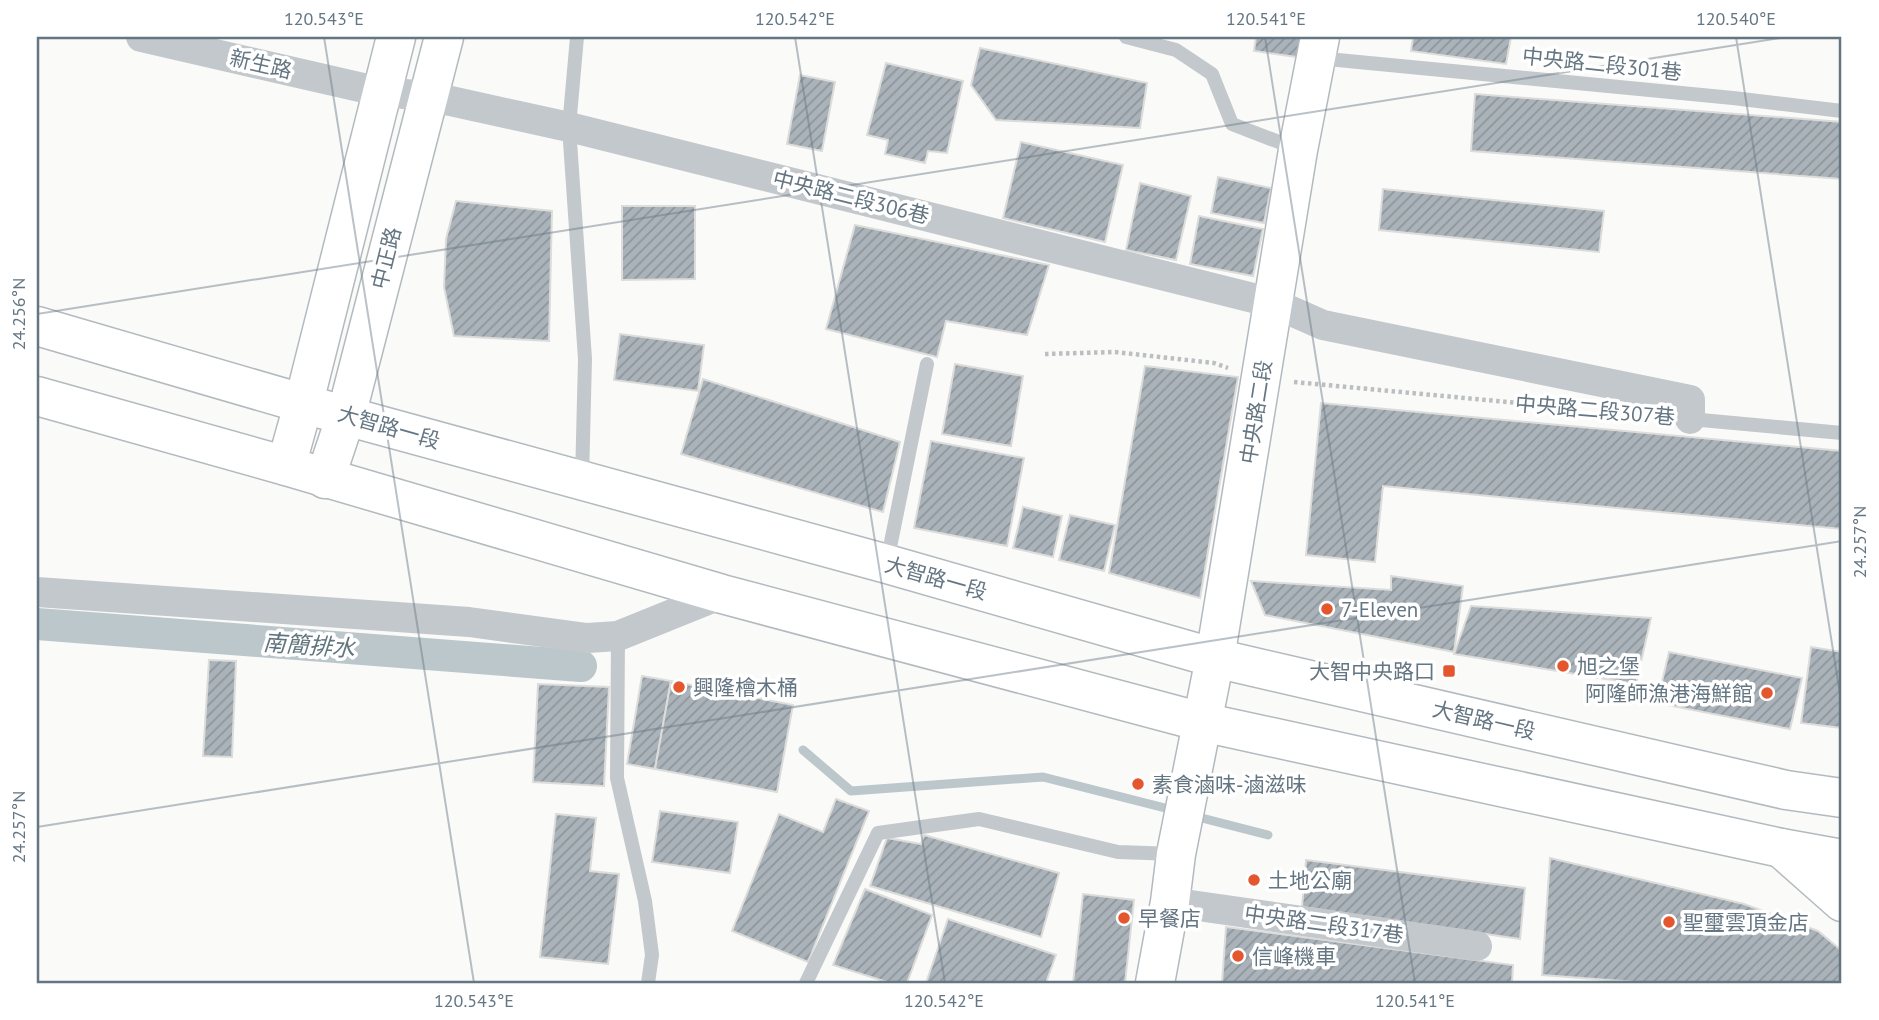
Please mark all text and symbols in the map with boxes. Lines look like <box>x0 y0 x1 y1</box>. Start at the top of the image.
text: 120.543°E <box>284 7 364 30</box>
text: 120.542°E <box>755 7 835 30</box>
text: 120.541°E <box>1226 7 1306 30</box>
text: 120.540°E <box>1696 7 1776 30</box>
street label: 中央路二段301巷 <box>1521 42 1683 86</box>
street label: 新生路 <box>227 44 295 84</box>
street label: 中央路二段306巷 <box>770 165 932 229</box>
street label: 中正路 <box>365 224 407 292</box>
text: 24.256°N <box>7 278 30 350</box>
street label: 中央路二段 <box>1234 358 1278 466</box>
street label: 中央路二段307巷 <box>1514 390 1676 430</box>
street label: 大智路一段 <box>335 400 443 454</box>
text: 24.257°N <box>1848 506 1871 578</box>
street label: 大智路一段 <box>882 551 990 605</box>
place label: 7-Eleven <box>1341 596 1418 623</box>
marker: 7-Eleven <box>1319 601 1335 617</box>
water label: 南簡排水 <box>262 627 357 663</box>
place label: 旭之堡 <box>1577 653 1640 680</box>
place label: 大智中央路口 <box>1309 658 1435 685</box>
marker: 旭之堡 <box>1555 658 1571 674</box>
marker: 大智中央路口 <box>1441 663 1457 679</box>
place label: 興隆檜木桶 <box>693 674 798 701</box>
marker: 興隆檜木桶 <box>671 679 687 695</box>
place label: 阿隆師漁港海鮮館 <box>1585 680 1753 707</box>
marker: 阿隆師漁港海鮮館 <box>1759 685 1775 701</box>
street label: 大智路一段 <box>1430 695 1538 745</box>
place label: 素食滷味-滷滋味 <box>1152 771 1307 798</box>
marker: 素食滷味-滷滋味 <box>1130 776 1146 792</box>
text: 24.257°N <box>7 791 30 863</box>
place label: 土地公廟 <box>1268 867 1352 894</box>
marker: 土地公廟 <box>1246 872 1262 888</box>
street label: 中央路二段317巷 <box>1243 899 1405 949</box>
place label: 早餐店 <box>1138 905 1201 932</box>
place label: 聖璽雲頂金店 <box>1683 909 1809 936</box>
marker: 早餐店 <box>1116 910 1132 926</box>
marker: 聖璽雲頂金店 <box>1661 914 1677 930</box>
place label: 信峰機車 <box>1252 943 1336 970</box>
marker: 信峰機車 <box>1230 948 1246 964</box>
text: 120.543°E <box>434 989 514 1012</box>
text: 120.542°E <box>904 989 984 1012</box>
text: 120.541°E <box>1375 989 1455 1012</box>

